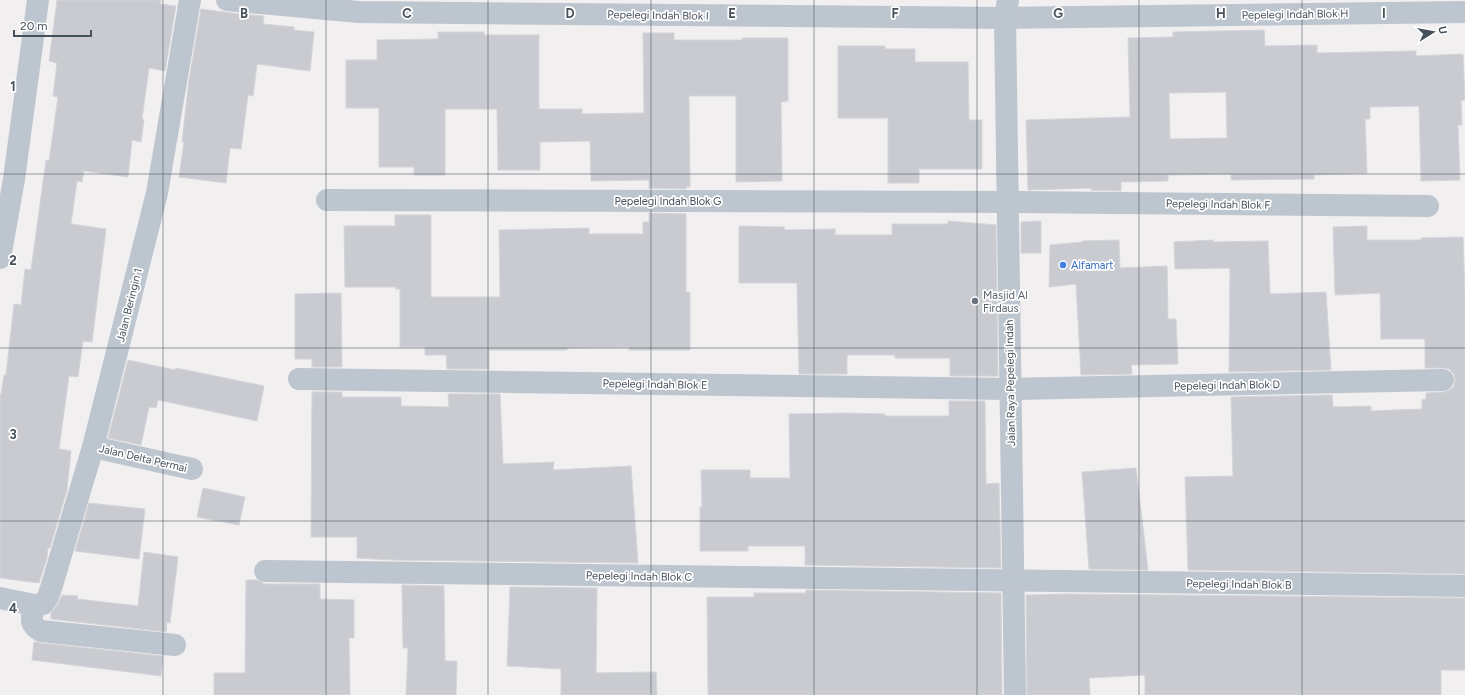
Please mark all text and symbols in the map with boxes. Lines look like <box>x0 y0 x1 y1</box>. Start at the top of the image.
text: B <box>240 6 248 21</box>
text: C <box>402 6 412 21</box>
text: D <box>565 6 575 21</box>
text: E <box>728 6 736 21</box>
text: F <box>891 6 899 21</box>
text: G <box>1053 6 1063 21</box>
text: H <box>1216 6 1226 21</box>
text: I <box>1382 6 1386 21</box>
street label: Pepelegi Indah Blok H <box>1242 7 1349 22</box>
street label: Pepelegi Indah Blok I <box>607 8 709 23</box>
scale bar <box>14 12 91 38</box>
north arrow <box>1413 12 1453 52</box>
text: 20 m <box>20 19 48 33</box>
text: U <box>1435 25 1449 35</box>
text: 1 <box>10 79 16 94</box>
street label: Pepelegi Indah Blok G <box>615 195 721 208</box>
street label: Pepelegi Indah Blok F <box>1166 197 1270 212</box>
text: 2 <box>9 253 17 268</box>
place label: Alfamart <box>1071 259 1113 272</box>
marker: Alfamart <box>1058 260 1068 270</box>
street label: Jalan Beringin 1 <box>114 267 145 343</box>
place label: Masjid Al Firdaus <box>983 289 1028 315</box>
marker: Masjid Al Firdaus <box>970 296 980 306</box>
street label: Jalan Raya Pepelegi Indah <box>1003 319 1018 446</box>
street label: Pepelegi Indah Blok E <box>602 377 708 392</box>
street label: Pepelegi Indah Blok D <box>1174 378 1281 393</box>
text: 3 <box>9 427 17 442</box>
street label: Jalan Delta Permai <box>98 442 188 475</box>
street label: Pepelegi Indah Blok C <box>586 569 692 584</box>
street label: Pepelegi Indah Blok B <box>1186 577 1292 592</box>
text: 4 <box>9 601 17 616</box>

